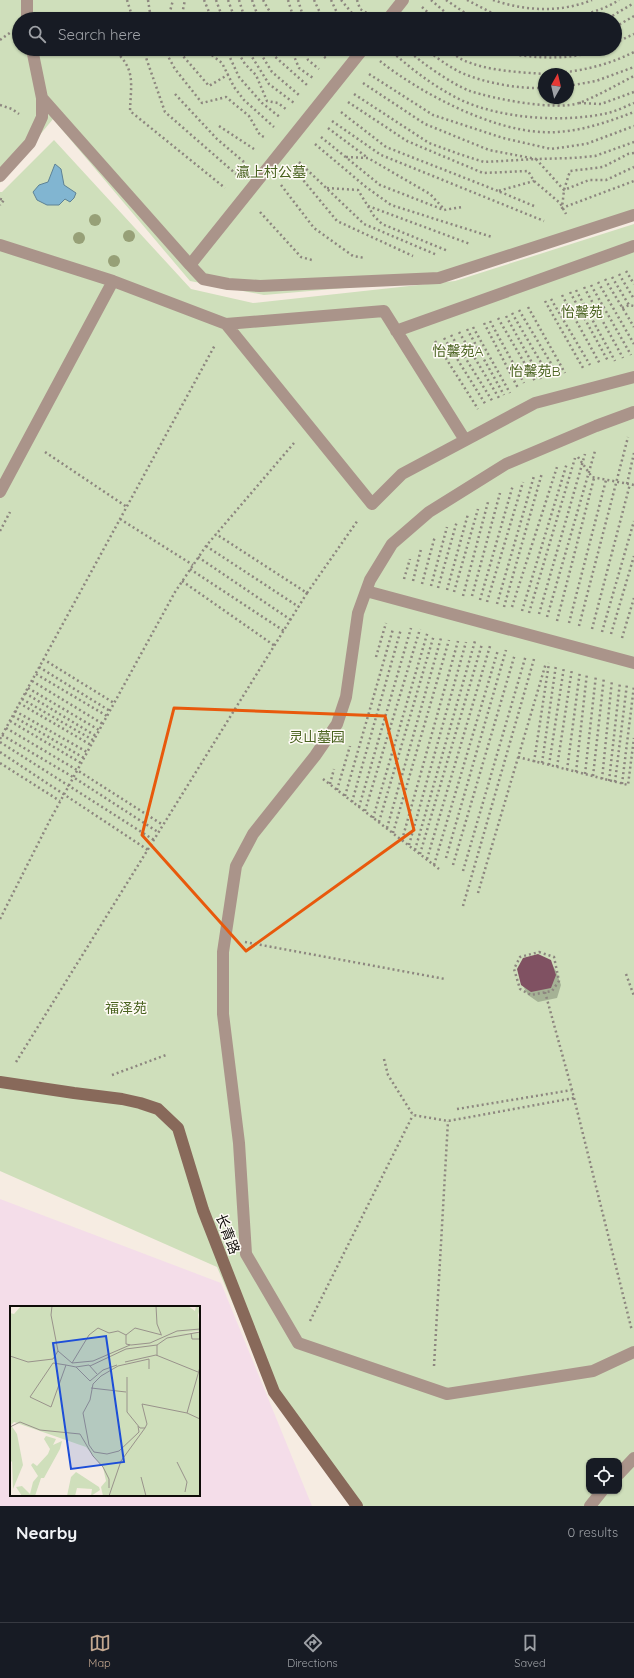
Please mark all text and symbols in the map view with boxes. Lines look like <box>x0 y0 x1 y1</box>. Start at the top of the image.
search box <box>12 12 622 56</box>
icon: search <box>26 23 48 45</box>
text: Search here <box>58 25 141 44</box>
north arrow <box>538 68 574 104</box>
park label: 瀛上村公墓 <box>236 163 306 181</box>
park label: 怡馨苑 <box>561 303 603 321</box>
park label: 怡馨苑A <box>432 342 484 360</box>
park label: 怡馨苑B <box>509 362 561 380</box>
park label: 灵山墓园 <box>289 728 345 746</box>
park label: 福泽苑 <box>105 999 147 1017</box>
street label: 长青路 <box>212 1211 244 1257</box>
inset map <box>10 1306 200 1496</box>
map controls <box>586 1458 622 1494</box>
button: locate <box>586 1458 622 1494</box>
text: Nearby <box>16 1522 77 1543</box>
text: 0 results <box>567 1524 618 1540</box>
tab: Map <box>88 1632 111 1670</box>
tab: Directions <box>287 1632 338 1670</box>
tab: Saved <box>514 1632 546 1670</box>

